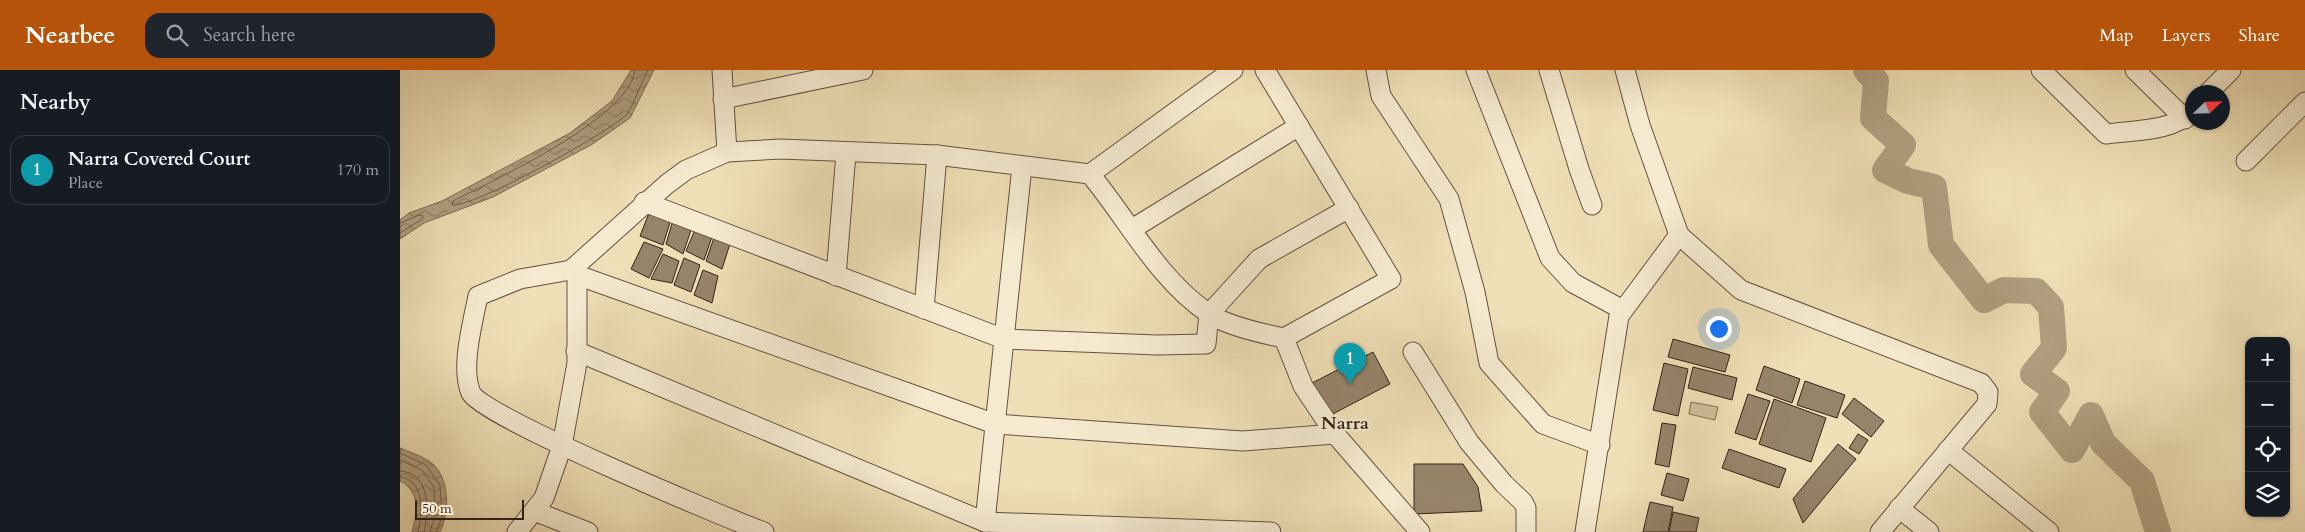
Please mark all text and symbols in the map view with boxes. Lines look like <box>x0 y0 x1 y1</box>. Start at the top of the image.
search box <box>145 13 495 58</box>
text: Nearbee <box>25 19 115 52</box>
icon: search <box>163 21 191 49</box>
text: Search here <box>203 22 295 48</box>
text: Map <box>2099 23 2134 48</box>
text: Layers <box>2162 23 2211 48</box>
text: Share <box>2239 23 2280 48</box>
north arrow <box>2185 85 2230 130</box>
text: Nearby <box>20 88 91 117</box>
text: Narra Covered Court <box>68 146 250 172</box>
text: 1 <box>33 159 41 181</box>
text: 170 m <box>337 159 379 181</box>
text: Place <box>68 172 103 194</box>
your location <box>1706 316 1732 342</box>
map controls <box>2245 337 2290 517</box>
button: + <box>2245 337 2290 382</box>
pin: 1 <box>1334 343 1366 384</box>
button: − <box>2245 382 2290 427</box>
district label: Narra <box>1321 411 1369 436</box>
button: locate <box>2245 427 2290 472</box>
button: layers <box>2245 472 2290 517</box>
scale bar <box>415 497 524 520</box>
text: 50 m <box>422 499 452 518</box>

